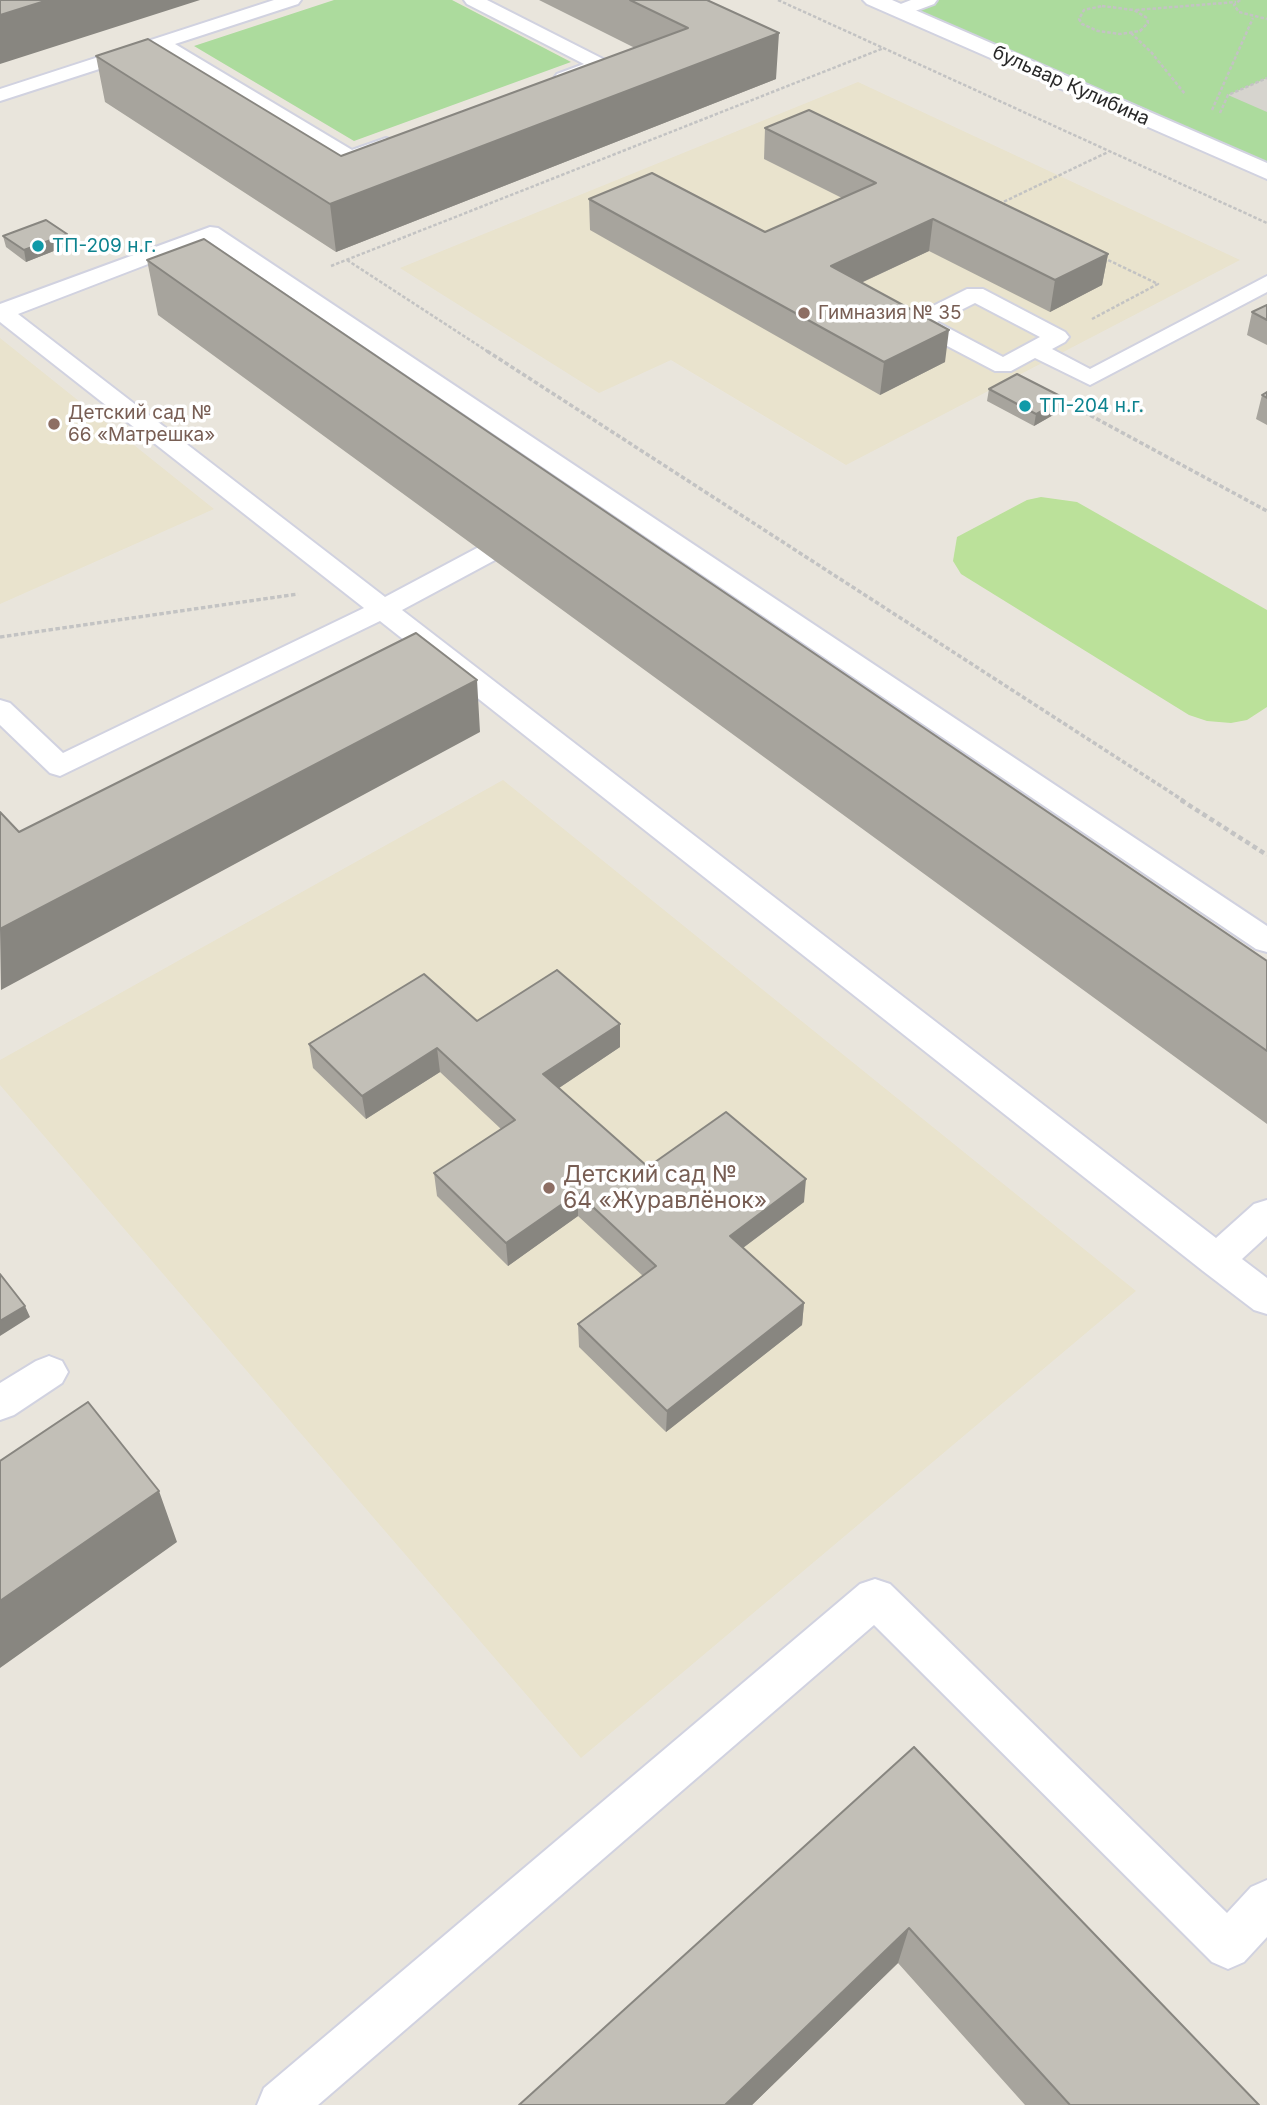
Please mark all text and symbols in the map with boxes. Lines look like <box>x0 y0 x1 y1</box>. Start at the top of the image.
street label: бульвар Кулибина <box>989 41 1153 131</box>
place label: ТП-209 н.г. <box>52 235 156 257</box>
marker: ТП-209 н.г. <box>30 238 46 254</box>
place label: Гимназия № 35 <box>818 302 962 324</box>
marker: Гимназия № 35 <box>796 305 812 321</box>
place label: ТП-204 н.г. <box>1039 395 1144 417</box>
marker: ТП-204 н.г. <box>1017 398 1033 414</box>
place label: Детский сад № 66 «Матрешка» <box>68 402 215 446</box>
marker: Детский сад № 66 «Матрешка» <box>46 416 62 432</box>
place label: Детский сад № 64 «Журавлёнок» <box>563 1161 767 1215</box>
marker: Детский сад № 64 «Журавлёнок» <box>541 1180 557 1196</box>

